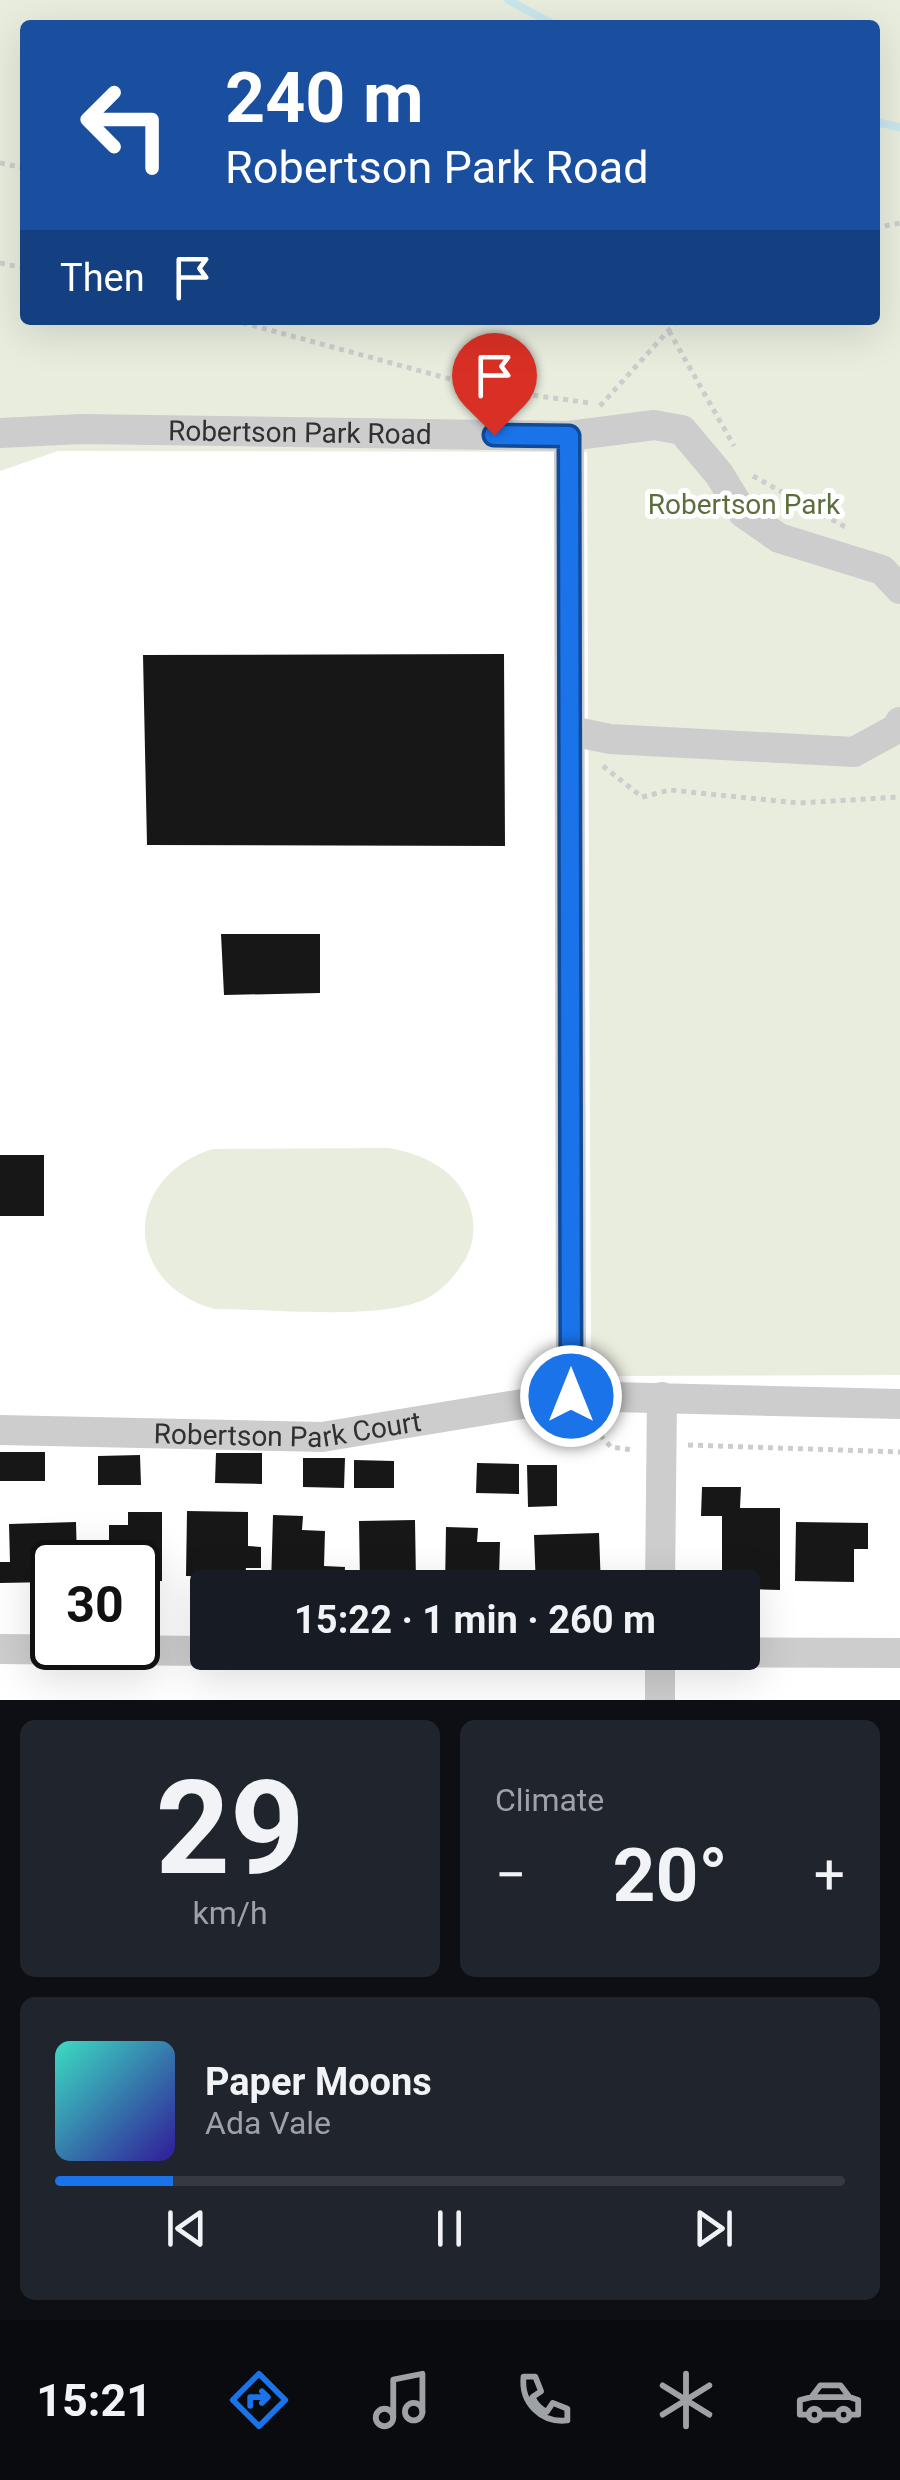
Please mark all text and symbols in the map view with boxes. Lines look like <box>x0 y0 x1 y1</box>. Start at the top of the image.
text: 240 m <box>225 57 424 139</box>
icon: left <box>60 60 190 190</box>
text: Robertson Park Road <box>225 141 649 194</box>
icon: arrive <box>165 250 220 305</box>
text: Then <box>60 256 145 300</box>
pin <box>452 333 537 436</box>
icon: arrive <box>467 348 522 403</box>
street label: Robertson Park Road <box>168 414 432 451</box>
park label: Robertson Park <box>648 488 841 521</box>
position arrow <box>519 1344 623 1448</box>
street label: Robertson Park Court <box>153 1404 423 1454</box>
speed limit sign: 30 <box>30 1540 160 1670</box>
text: 15:22 · 1 min · 260 m <box>294 1598 656 1642</box>
text: 29 <box>155 1752 305 1905</box>
text: Climate <box>495 1781 604 1819</box>
text: 20° <box>612 1831 728 1919</box>
text: − <box>495 1843 526 1907</box>
text: + <box>814 1843 845 1907</box>
text: km/h <box>192 1894 268 1932</box>
text: Paper Moons <box>205 2060 432 2104</box>
text: Ada Vale <box>205 2104 331 2142</box>
icon: previous <box>159 2201 214 2256</box>
icon: pause <box>422 2201 477 2256</box>
icon: next <box>686 2201 741 2256</box>
icon: directions <box>224 2365 294 2435</box>
icon: music <box>367 2365 437 2435</box>
icon: phone <box>509 2365 579 2435</box>
icon: climate <box>651 2365 721 2435</box>
icon: car <box>794 2365 864 2435</box>
text: 15:21 <box>36 2374 152 2427</box>

